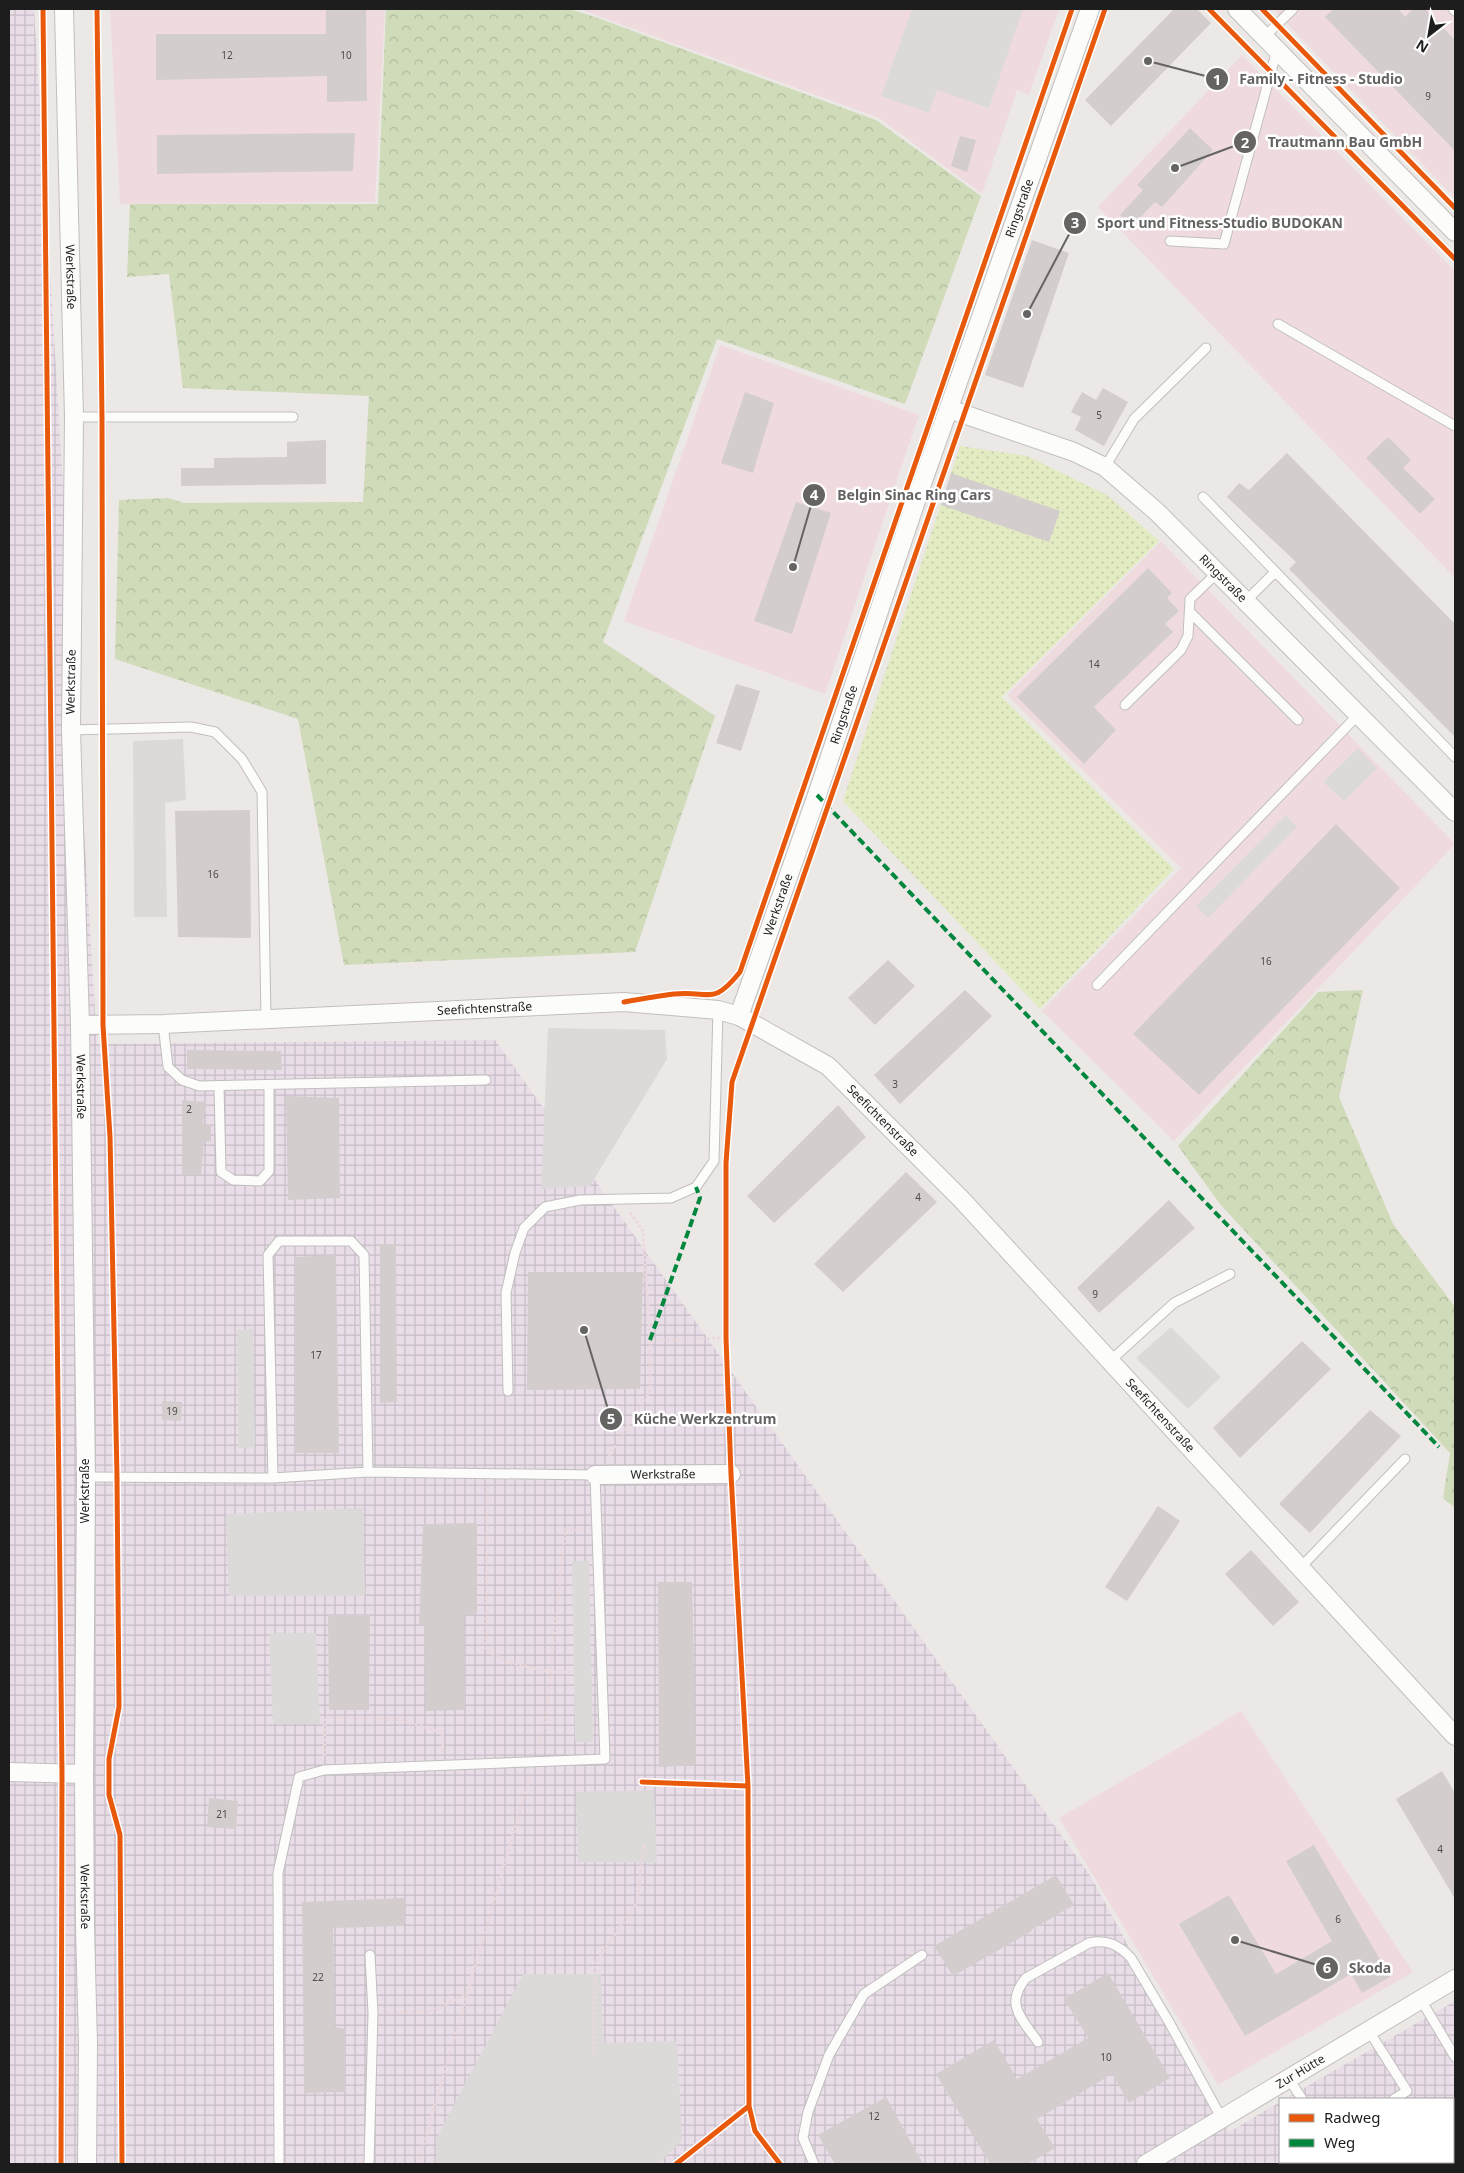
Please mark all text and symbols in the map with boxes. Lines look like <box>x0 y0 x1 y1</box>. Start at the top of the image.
north arrow <box>1404 10 1454 60</box>
text: N <box>1412 35 1432 58</box>
house number: 12 <box>221 48 233 62</box>
house number: 10 <box>340 48 352 62</box>
callout: Family - Fitness - Studio <box>1204 65 1413 94</box>
text: 1 <box>1213 69 1221 89</box>
text: Family - Fitness - Studio <box>1239 69 1403 88</box>
house number: 9 <box>1425 89 1431 103</box>
callout: Trautmann Bau GmbH <box>1233 128 1433 157</box>
text: 2 <box>1241 132 1250 152</box>
text: Trautmann Bau GmbH <box>1268 132 1422 151</box>
street label: Ringstraße <box>1001 176 1037 240</box>
callout: Sport und Fitness-Studio BUDOKAN <box>1062 209 1353 238</box>
text: 3 <box>1071 212 1079 232</box>
text: Sport und Fitness-Studio BUDOKAN <box>1097 213 1343 232</box>
street label: Werkstraße <box>62 244 80 310</box>
house number: 5 <box>1096 408 1102 422</box>
callout: Belgin Sinac Ring Cars <box>802 480 1000 509</box>
text: 4 <box>810 484 819 504</box>
text: Belgin Sinac Ring Cars <box>837 485 991 504</box>
street label: Ringstraße <box>1196 550 1251 606</box>
street label: Werkstraße <box>61 649 80 715</box>
house number: 14 <box>1088 657 1100 671</box>
street label: Ringstraße <box>826 683 861 746</box>
house number: 16 <box>207 867 219 881</box>
street label: Werkstraße <box>759 871 797 938</box>
house number: 16 <box>1260 954 1272 968</box>
street label: Seefichtenstraße <box>437 997 533 1019</box>
street label: Werkstraße <box>72 1054 90 1120</box>
house number: 3 <box>892 1077 898 1091</box>
street label: Seefichtenstraße <box>843 1081 923 1160</box>
house number: 2 <box>186 1102 192 1116</box>
house number: 4 <box>915 1190 921 1204</box>
house number: 9 <box>1092 1287 1098 1301</box>
house number: 17 <box>310 1348 322 1362</box>
street label: Seefichtenstraße <box>1122 1374 1199 1456</box>
house number: 19 <box>166 1404 178 1418</box>
callout: Küche Werkzentrum <box>599 1404 787 1433</box>
text: 5 <box>607 1408 615 1428</box>
text: Küche Werkzentrum <box>634 1409 776 1428</box>
street label: Werkstraße <box>76 1458 93 1523</box>
street label: Werkstraße <box>630 1465 696 1483</box>
house number: 21 <box>216 1807 228 1821</box>
house number: 4 <box>1437 1842 1443 1856</box>
street label: Werkstraße <box>77 1864 94 1929</box>
house number: 6 <box>1335 1912 1341 1926</box>
callout: Skoda <box>1314 1953 1401 1982</box>
text: 6 <box>1323 1957 1332 1977</box>
text: Skoda <box>1349 1958 1391 1977</box>
house number: 22 <box>312 1970 324 1984</box>
house number: 10 <box>1100 2050 1112 2064</box>
street label: Zur Hütte <box>1273 2050 1328 2092</box>
legend <box>1279 2098 1454 2163</box>
text: Radweg <box>1324 2107 1380 2127</box>
house number: 12 <box>868 2109 880 2123</box>
text: Weg <box>1324 2132 1355 2152</box>

